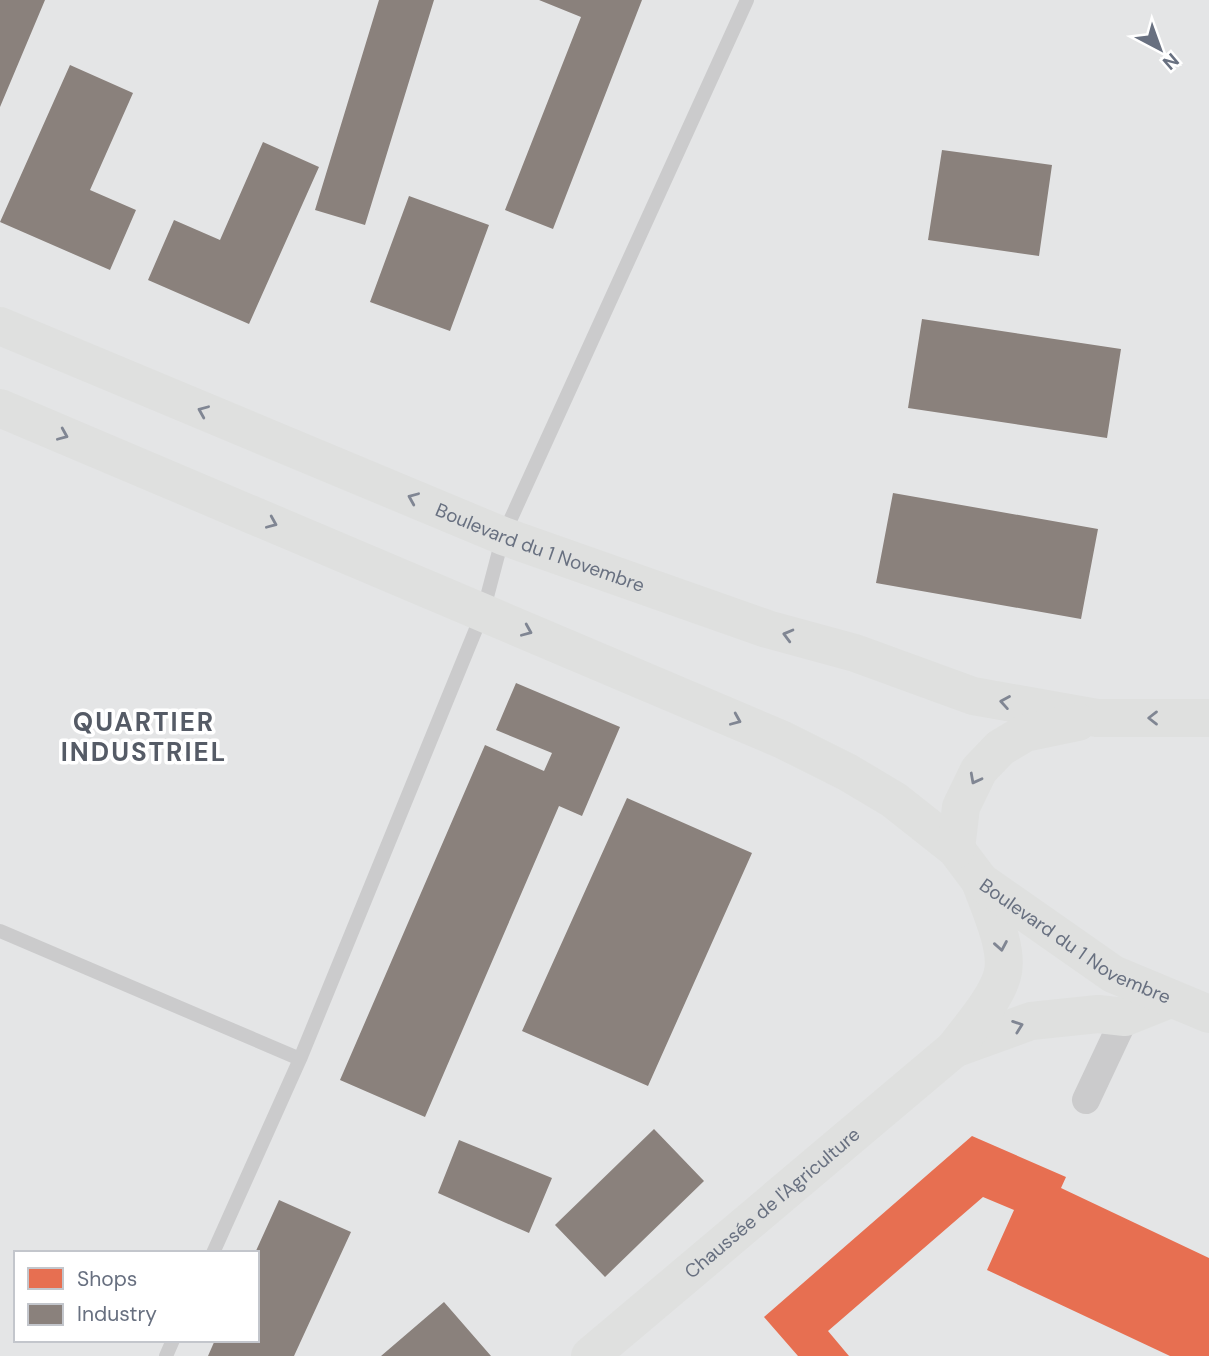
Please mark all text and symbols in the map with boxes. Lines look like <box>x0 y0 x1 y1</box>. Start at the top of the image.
north arrow <box>1125 14 1195 84</box>
text: N <box>1157 47 1184 75</box>
one-way arrow <box>198 405 211 419</box>
one-way arrow <box>56 427 68 441</box>
one-way arrow <box>408 493 420 507</box>
street label: Boulevard du 1 Novembre <box>432 497 648 598</box>
one-way arrow <box>266 515 278 529</box>
one-way arrow <box>520 623 532 637</box>
one-way arrow <box>782 628 794 643</box>
one-way arrow <box>999 695 1011 710</box>
district label: QUARTIER INDUSTRIEL <box>61 705 227 769</box>
one-way arrow <box>1147 710 1158 726</box>
one-way arrow <box>730 712 742 726</box>
one-way arrow <box>970 771 984 784</box>
street label: Boulevard du 1 Novembre <box>975 873 1174 1010</box>
one-way arrow <box>993 940 1008 952</box>
one-way arrow <box>1012 1020 1024 1034</box>
street label: Chaussée de l'Agriculture <box>679 1122 865 1284</box>
legend <box>14 1251 259 1342</box>
text: Shops <box>77 1265 137 1293</box>
text: Industry <box>77 1300 157 1328</box>

